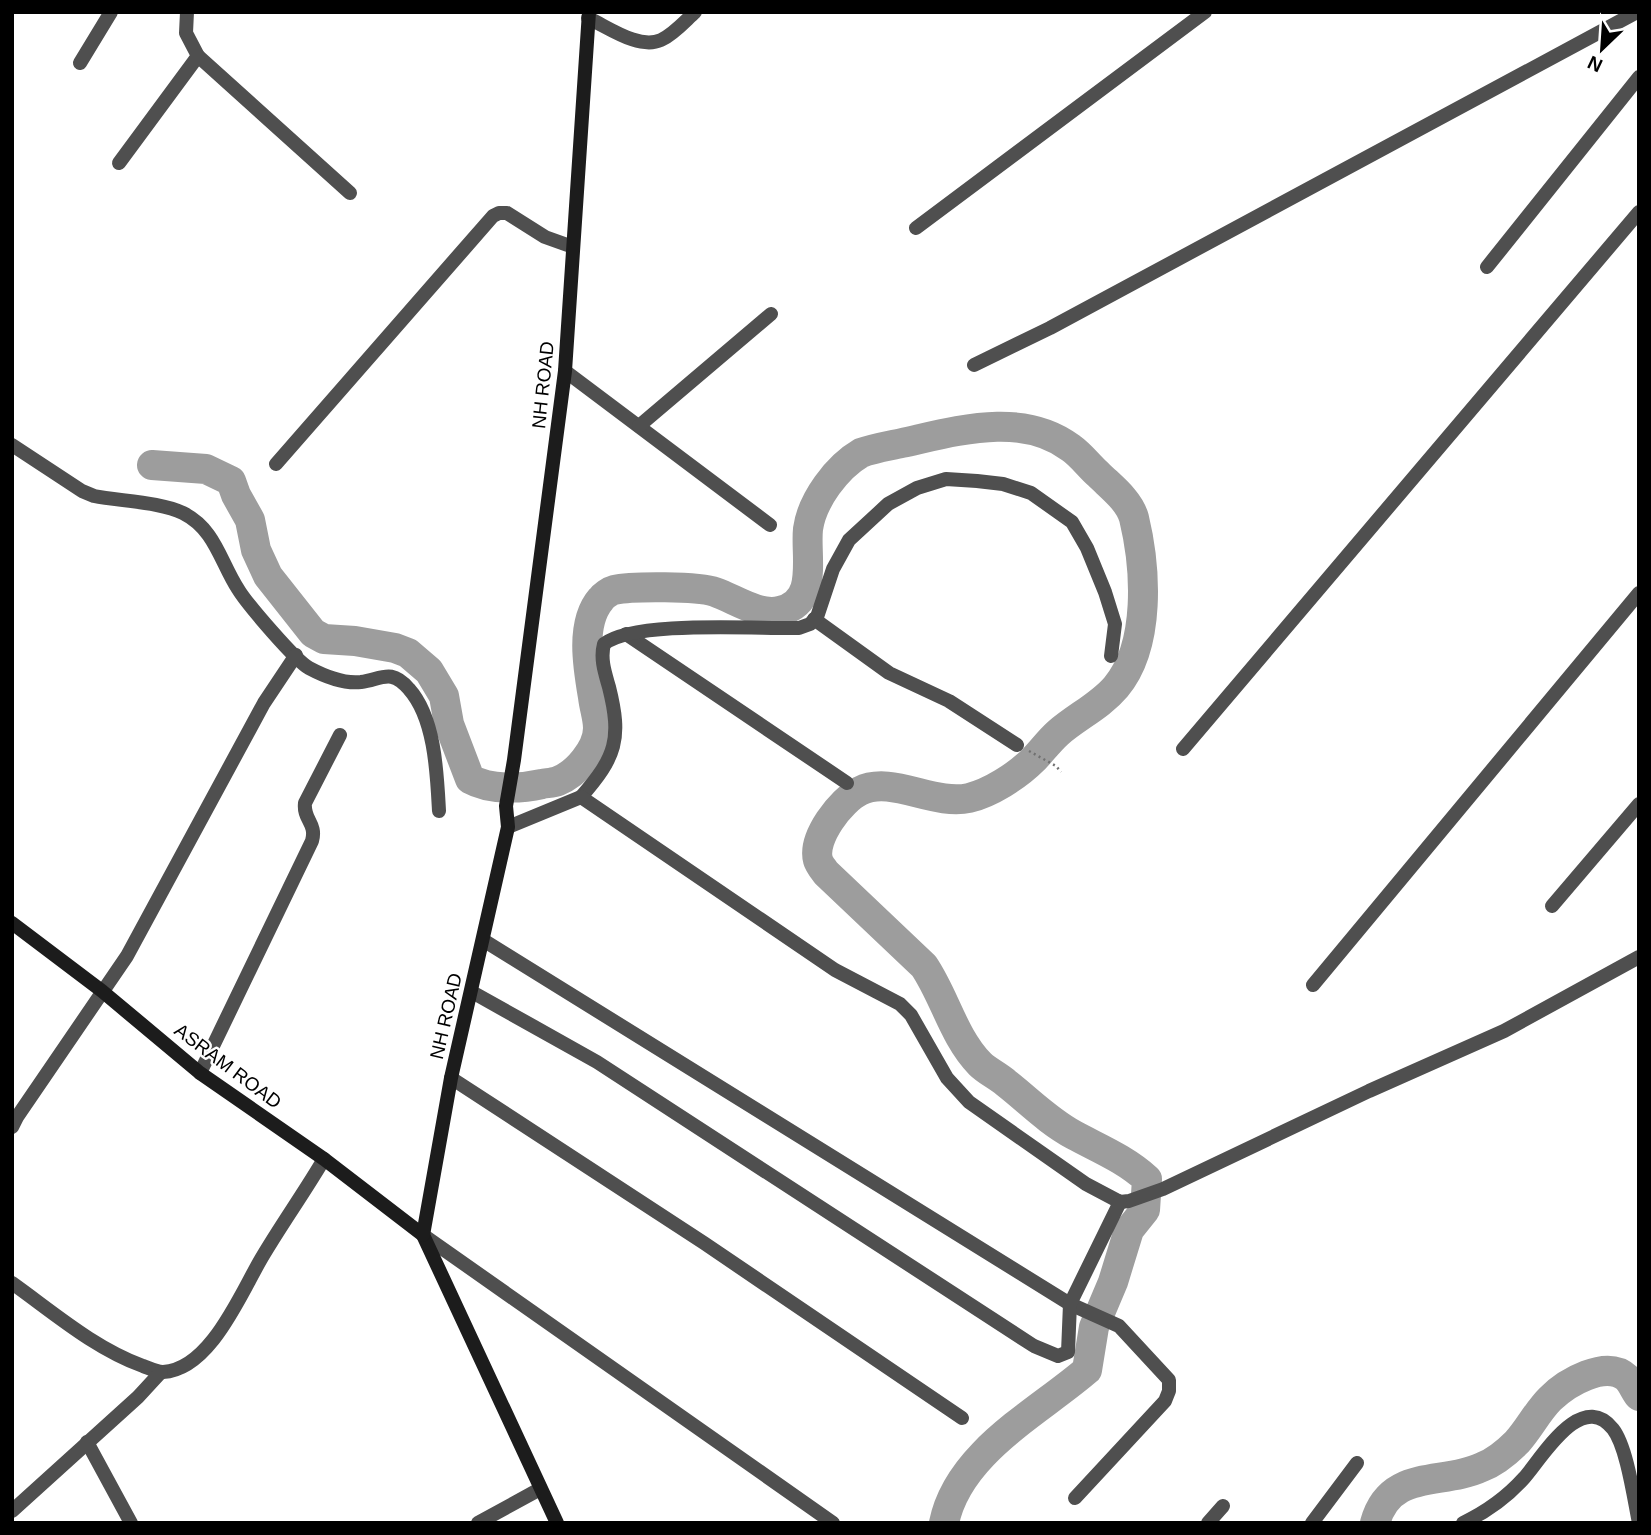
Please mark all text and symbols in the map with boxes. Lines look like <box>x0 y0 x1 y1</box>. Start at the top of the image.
north arrow <box>1567 14 1637 84</box>
text: N <box>1584 52 1606 76</box>
street label: NH ROAD <box>528 340 558 430</box>
street label: NH ROAD <box>426 971 466 1061</box>
street label: ASRAM ROAD <box>171 1019 285 1113</box>

